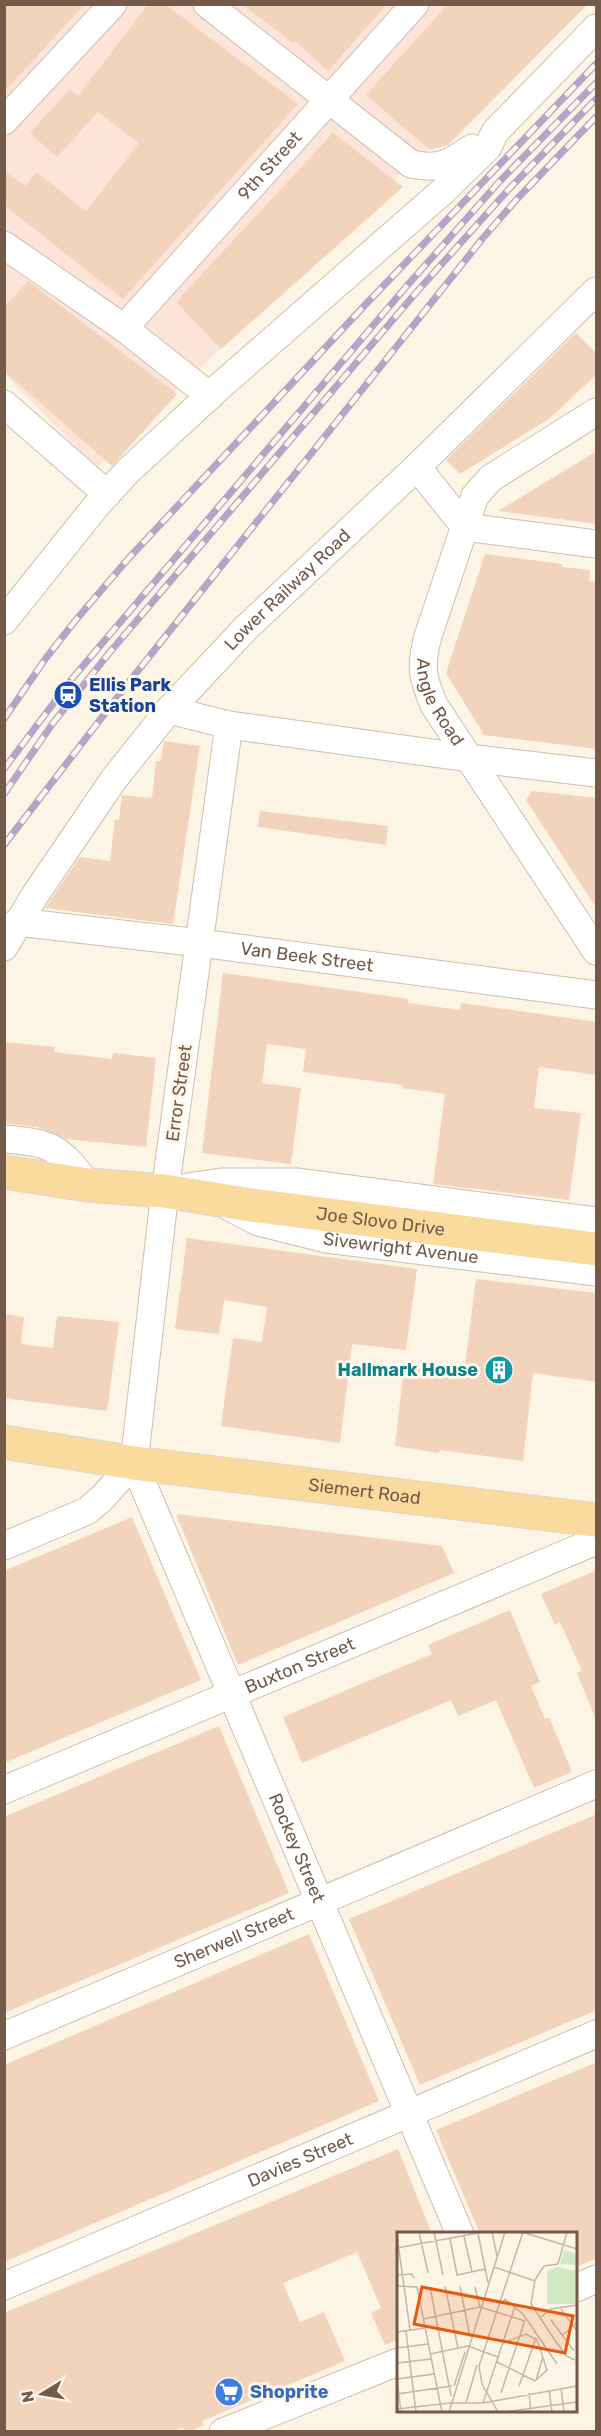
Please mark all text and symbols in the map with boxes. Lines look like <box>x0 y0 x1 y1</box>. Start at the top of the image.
street label: 9th Street <box>233 127 306 205</box>
street label: Lower Railway Road <box>220 524 355 655</box>
street label: Angle Road <box>412 658 469 750</box>
place label: Ellis Park Station <box>89 674 171 717</box>
station icon: Ellis Park Station <box>52 679 84 711</box>
street label: Van Beek Street <box>239 937 375 977</box>
street label: Error Street <box>161 1043 197 1143</box>
street label: Joe Slovo Drive <box>315 1202 446 1241</box>
street label: Sivewright Avenue <box>322 1228 480 1269</box>
building icon: Hallmark House <box>483 1354 515 1386</box>
place label: Hallmark House <box>338 1359 478 1381</box>
street label: Siemert Road <box>307 1474 422 1509</box>
street label: Buxton Street <box>242 1633 358 1698</box>
street label: Rockey Street <box>264 1790 330 1906</box>
street label: Sherwell Street <box>171 1903 298 1973</box>
street label: Davies Street <box>244 2128 356 2192</box>
inset map <box>397 2232 577 2412</box>
north arrow <box>12 2364 72 2424</box>
supermarket icon: Shoprite <box>213 2376 245 2408</box>
place label: Shoprite <box>250 2381 329 2403</box>
text: N <box>17 2389 38 2404</box>

